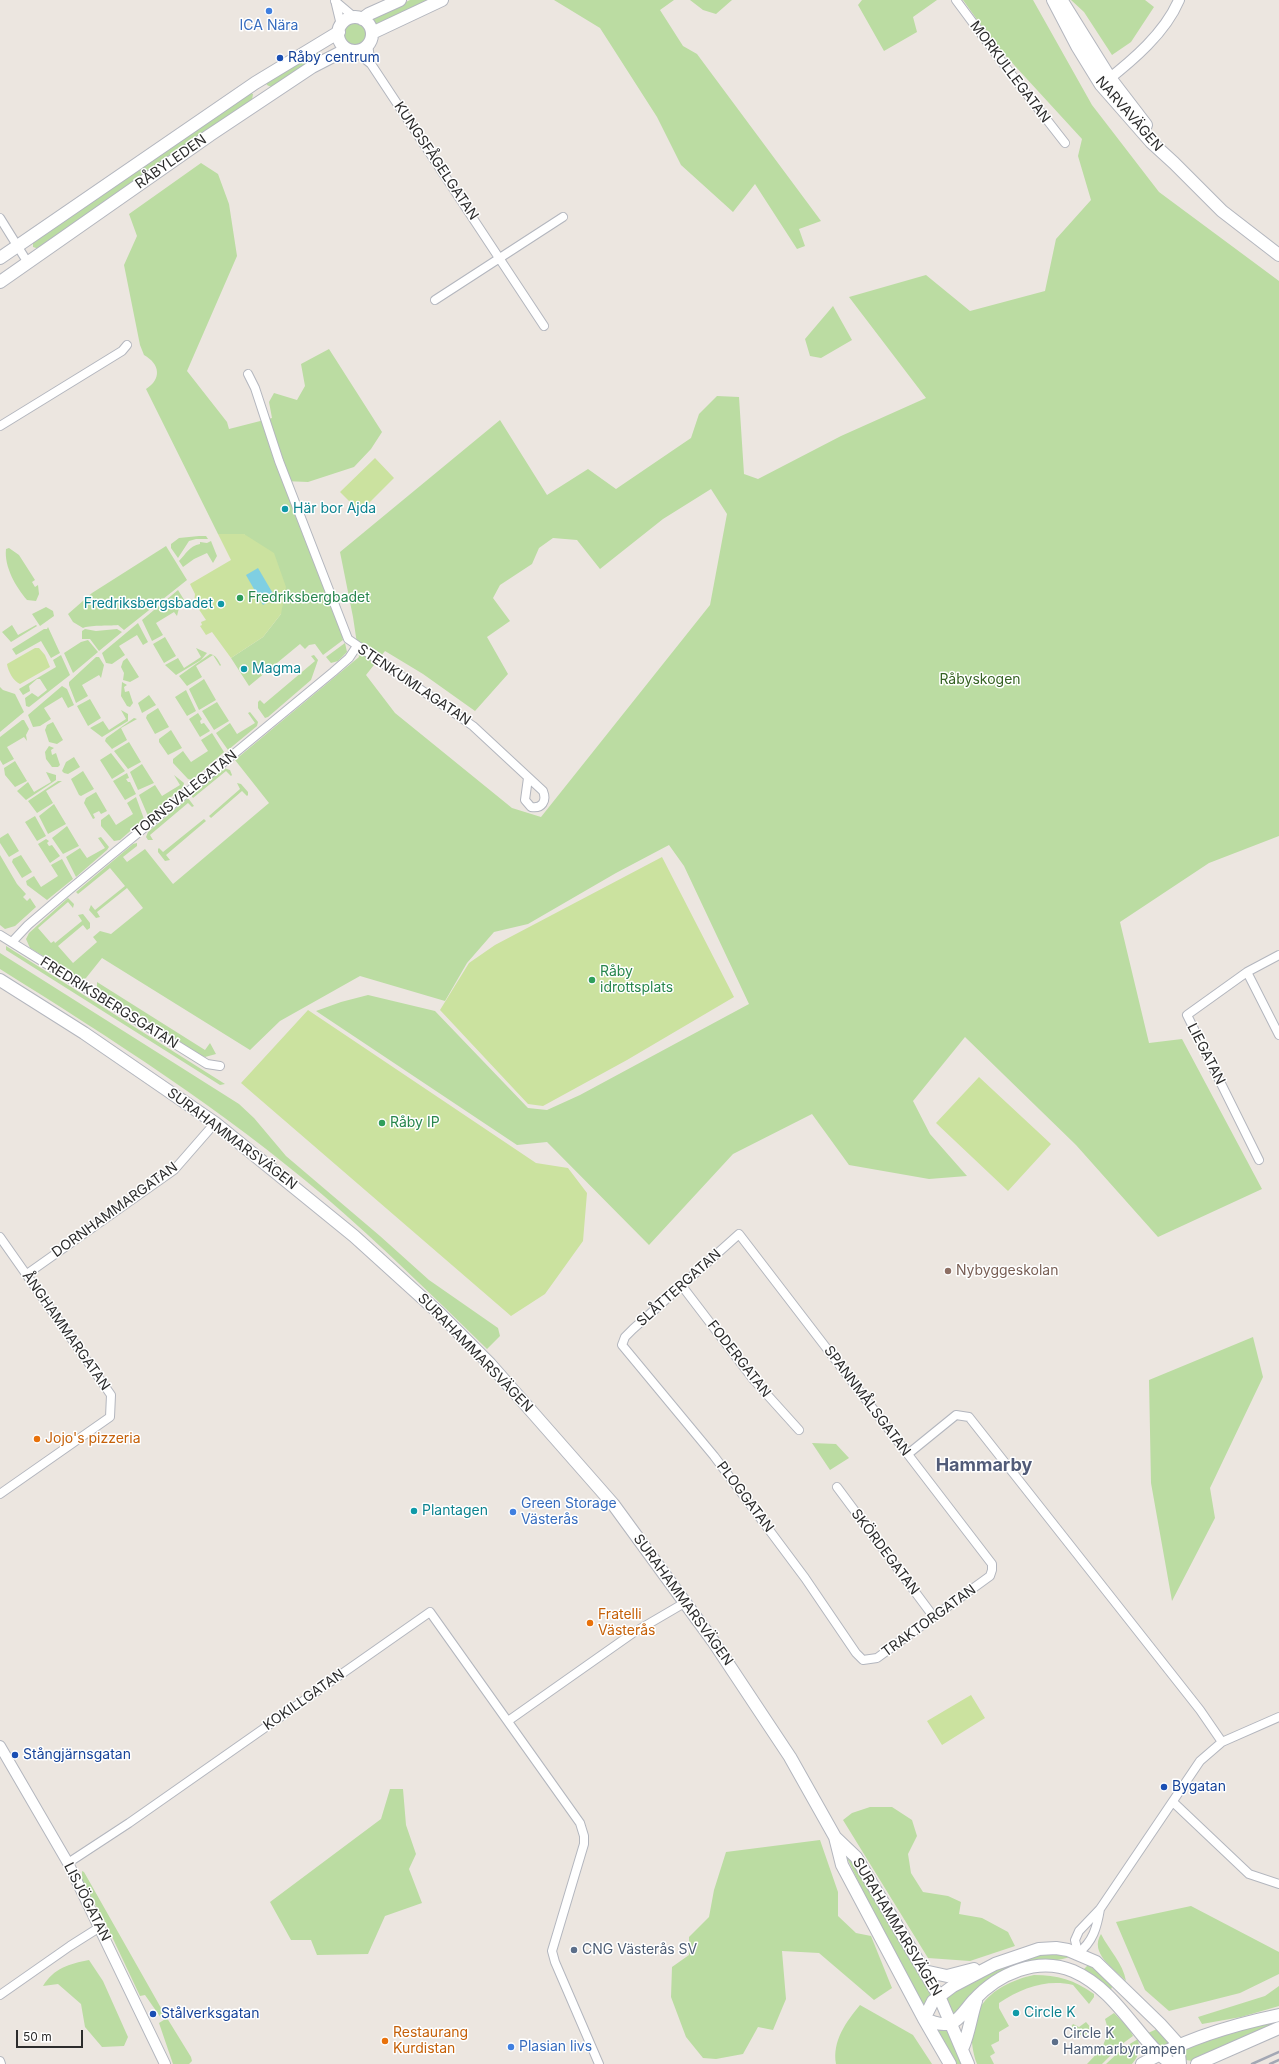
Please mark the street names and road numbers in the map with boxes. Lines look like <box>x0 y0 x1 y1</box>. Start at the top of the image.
street label: MORKULLEGATAN <box>966 18 1054 126</box>
street label: NARVAVÄGEN <box>1092 73 1166 155</box>
street label: KUNGSFÅGELGATAN <box>390 99 482 223</box>
street label: RÅBYLEDEN <box>132 131 210 193</box>
street label: STENKUMLAGATAN <box>354 641 474 729</box>
street label: TORNSVALEGATAN <box>130 747 240 841</box>
street label: FREDRIKSBERGSGATAN <box>37 954 181 1052</box>
street label: LIEGATAN <box>1183 1020 1229 1088</box>
street label: SURAHAMMARSVÄGEN <box>164 1085 300 1193</box>
street label: DORNHAMMARGATAN <box>49 1159 181 1261</box>
street label: SLÅTTERGATAN <box>633 1246 725 1330</box>
street label: ÅNGHAMMARGATAN <box>19 1268 113 1394</box>
street label: SURAHAMMARSVÄGEN <box>414 1290 536 1416</box>
street label: FODERGATAN <box>704 1317 774 1401</box>
street label: SPANNMÅLSGATAN <box>820 1343 914 1459</box>
street label: PLOGGATAN <box>713 1458 777 1536</box>
street label: SKÖRDEGATAN <box>847 1506 923 1598</box>
street label: SURAHAMMARSVÄGEN <box>630 1531 736 1669</box>
street label: TRAKTORGATAN <box>879 1581 979 1661</box>
street label: KOKILLGATAN <box>260 1666 348 1734</box>
street label: SURAHAMMARSVÄGEN <box>849 1855 945 1999</box>
street label: LISJÖGATAN <box>60 1860 114 1944</box>

